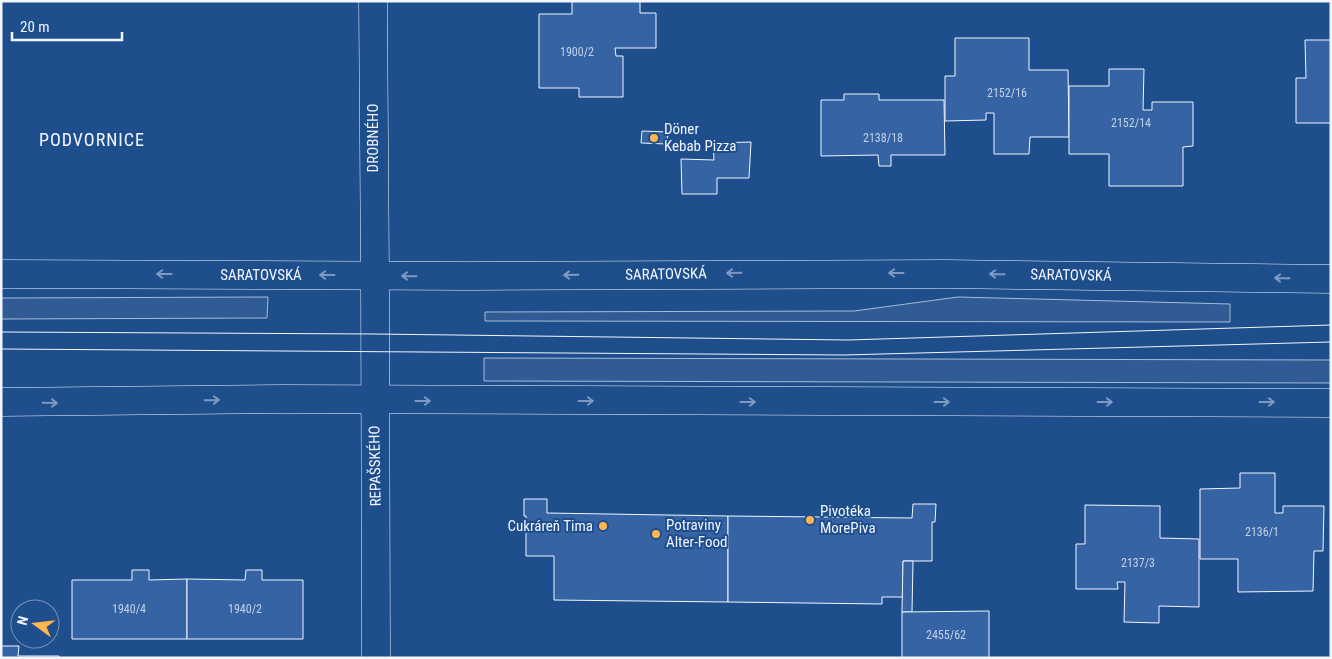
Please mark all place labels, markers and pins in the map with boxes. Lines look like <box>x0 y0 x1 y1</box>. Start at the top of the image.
place label: Döner Kebab Pizza <box>664 120 737 155</box>
marker: Döner Kebab Pizza <box>648 132 660 144</box>
place label: Pivotéka MorePiva <box>820 502 876 537</box>
marker: Pivotéka MorePiva <box>804 514 816 526</box>
place label: Potraviny Alter-Food <box>666 516 727 551</box>
place label: Cukráreň Tima <box>507 517 593 535</box>
marker: Cukráreň Tima <box>597 520 609 532</box>
marker: Potraviny Alter-Food <box>650 528 662 540</box>

